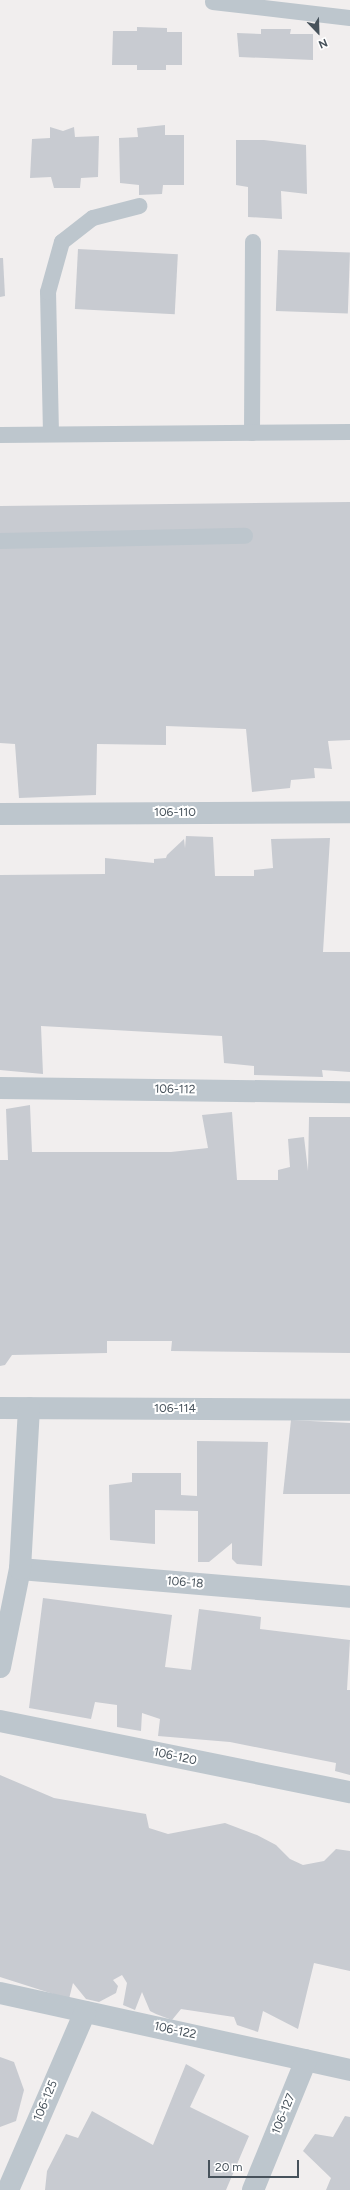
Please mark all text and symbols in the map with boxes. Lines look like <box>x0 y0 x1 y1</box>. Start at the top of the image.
north arrow <box>298 12 338 52</box>
text: N <box>316 36 329 51</box>
street label: 106-110 <box>154 806 196 820</box>
street label: 106-112 <box>154 1082 196 1098</box>
street label: 106-114 <box>154 1402 196 1416</box>
street label: 106-18 <box>166 1574 204 1592</box>
street label: 106-120 <box>152 1745 198 1769</box>
street label: 106-122 <box>153 2020 197 2042</box>
street label: 106-125 <box>31 2078 61 2124</box>
street label: 106-127 <box>269 2092 299 2136</box>
scale bar <box>210 2152 301 2178</box>
text: 20 m <box>215 2160 243 2174</box>

